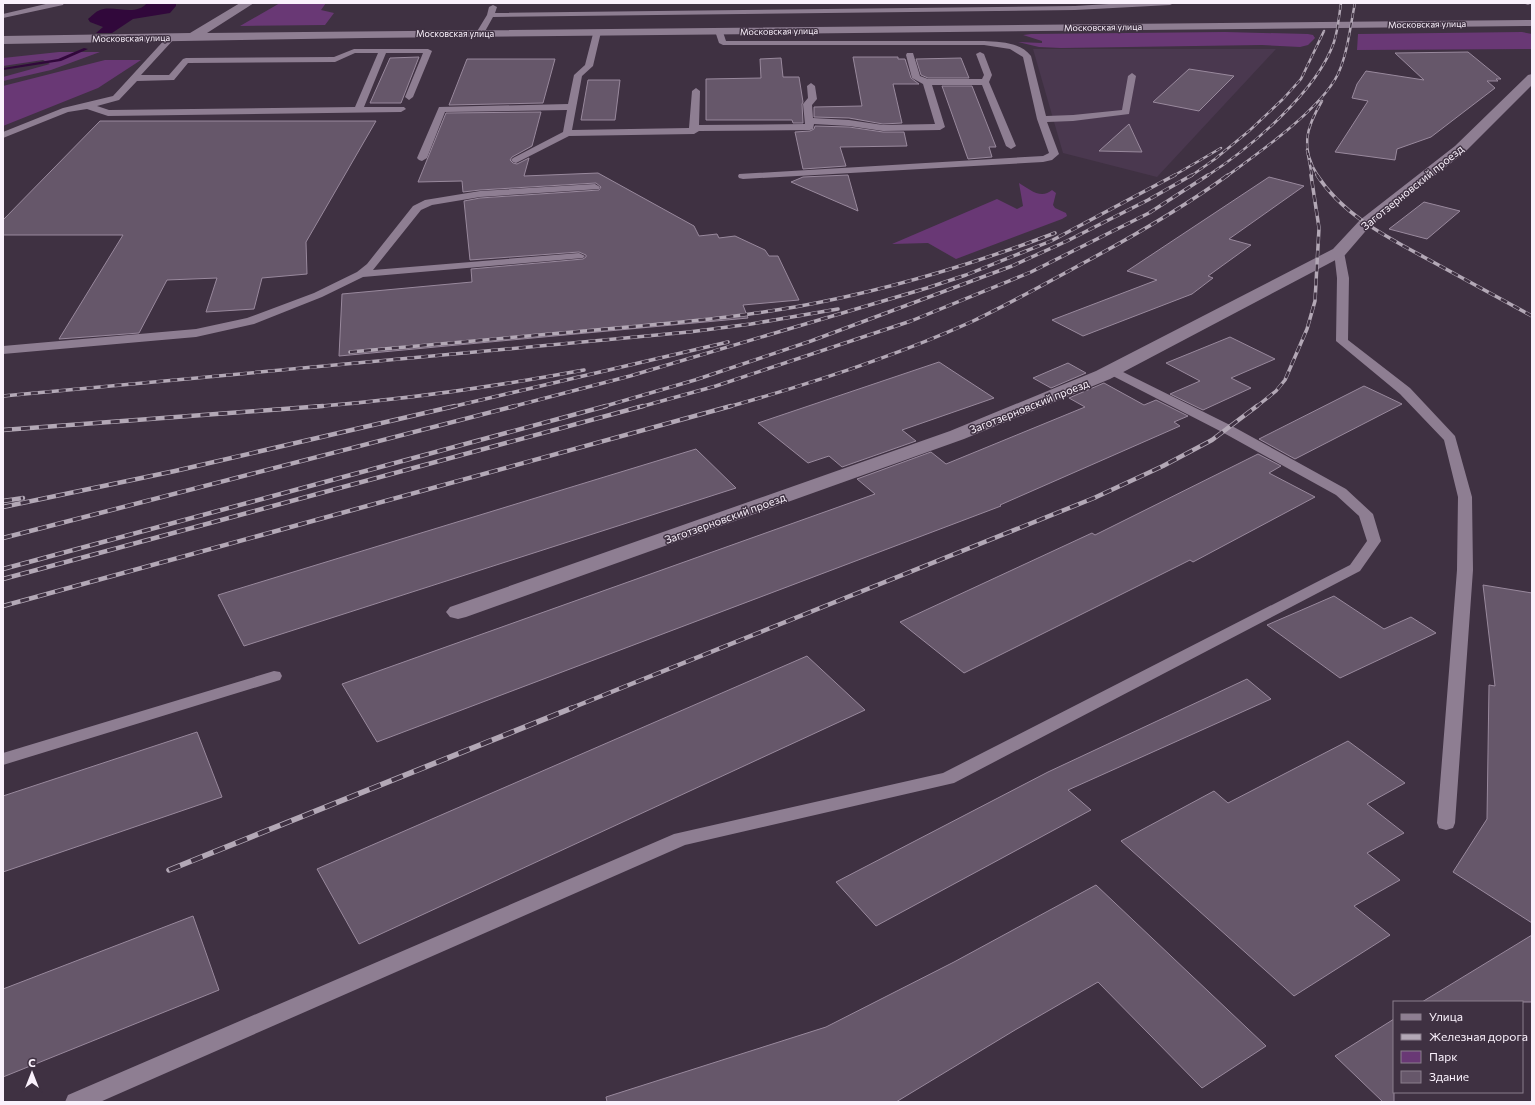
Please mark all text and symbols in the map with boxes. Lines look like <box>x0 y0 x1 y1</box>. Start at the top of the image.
street label: Московская улица <box>1388 18 1467 30</box>
street label: Московская улица <box>1064 21 1143 33</box>
street label: Московская улица <box>740 25 819 37</box>
street label: Московская улица <box>416 28 494 39</box>
street label: Московская улица <box>92 32 171 44</box>
street label: Заготзерновский проезд <box>1358 141 1466 232</box>
street label: Заготзерновский проезд <box>967 376 1091 436</box>
street label: Заготзерновский проезд <box>663 490 788 546</box>
legend <box>1393 1001 1523 1093</box>
text: Улица <box>1429 1009 1463 1023</box>
text: Железная дорога <box>1429 1029 1528 1043</box>
text: Парк <box>1429 1049 1458 1063</box>
north arrow <box>12 1053 52 1093</box>
text: С <box>28 1056 36 1069</box>
text: Здание <box>1429 1069 1469 1083</box>

